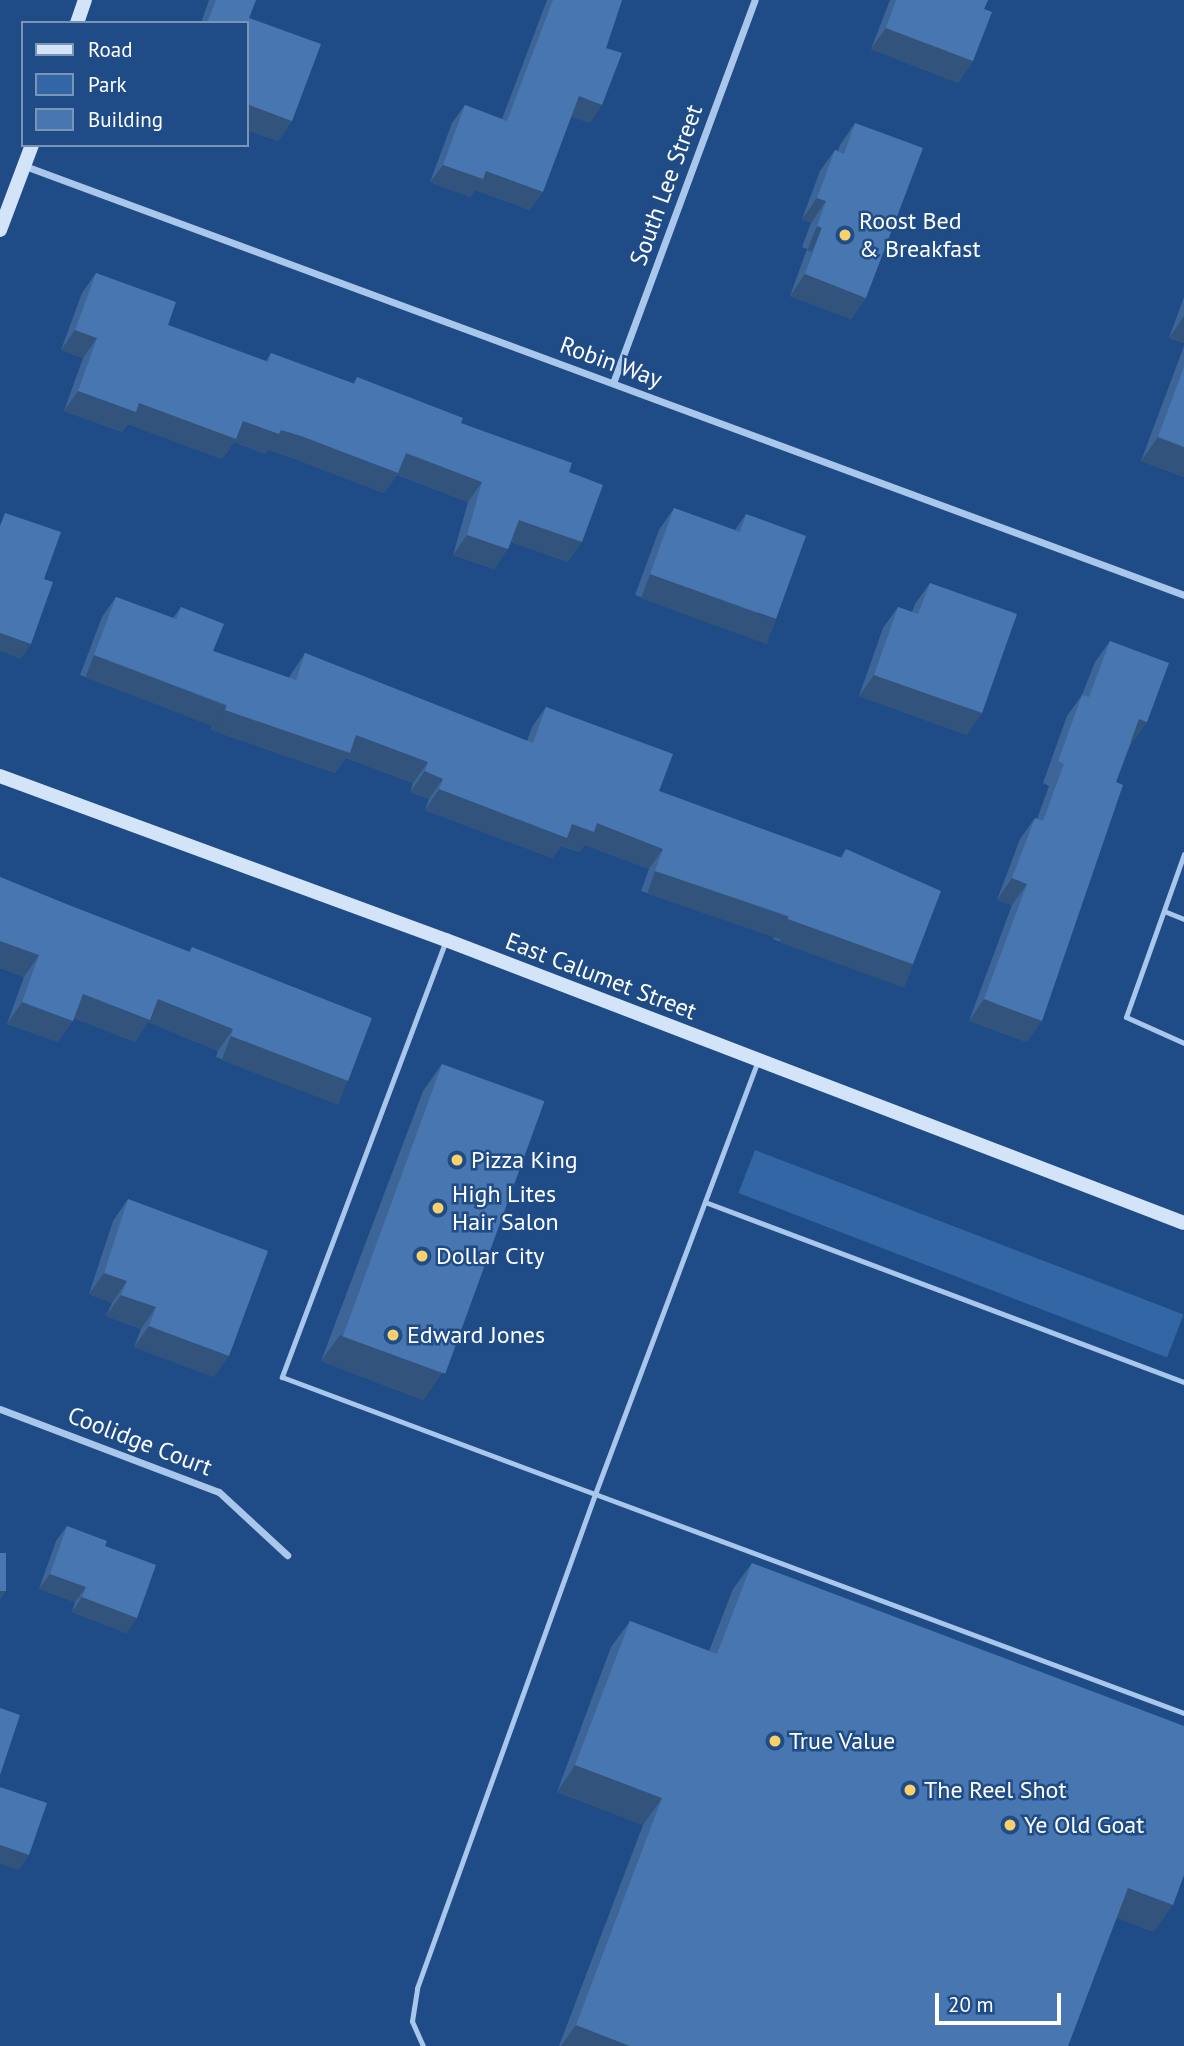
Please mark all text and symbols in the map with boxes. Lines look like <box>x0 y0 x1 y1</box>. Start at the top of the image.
legend <box>21 21 248 147</box>
text: Road <box>88 36 132 63</box>
text: Park <box>88 71 127 98</box>
street label: South Lee Street <box>624 101 708 269</box>
text: Building <box>88 106 163 133</box>
place label: Roost Bed & Breakfast <box>859 207 981 263</box>
marker: Roost Bed & Breakfast <box>837 227 853 243</box>
street label: Robin Way <box>556 330 666 394</box>
street label: East Calumet Street <box>502 926 700 1026</box>
place label: Pizza King <box>471 1146 578 1174</box>
marker: Pizza King <box>449 1152 465 1168</box>
place label: High Lites Hair Salon <box>452 1180 559 1236</box>
marker: High Lites Hair Salon <box>430 1200 446 1216</box>
place label: Dollar City <box>436 1242 545 1270</box>
marker: Dollar City <box>414 1248 430 1264</box>
place label: Edward Jones <box>407 1321 545 1349</box>
marker: Edward Jones <box>385 1327 401 1343</box>
street label: Coolidge Court <box>64 1400 216 1482</box>
place label: True Value <box>789 1727 896 1755</box>
marker: True Value <box>767 1733 783 1749</box>
place label: The Reel Shot <box>924 1776 1067 1804</box>
marker: The Reel Shot <box>902 1782 918 1798</box>
place label: Ye Old Goat <box>1024 1811 1144 1839</box>
marker: Ye Old Goat <box>1002 1817 1018 1833</box>
scale bar <box>939 1980 1065 2024</box>
text: 20 m <box>948 1991 994 2018</box>

